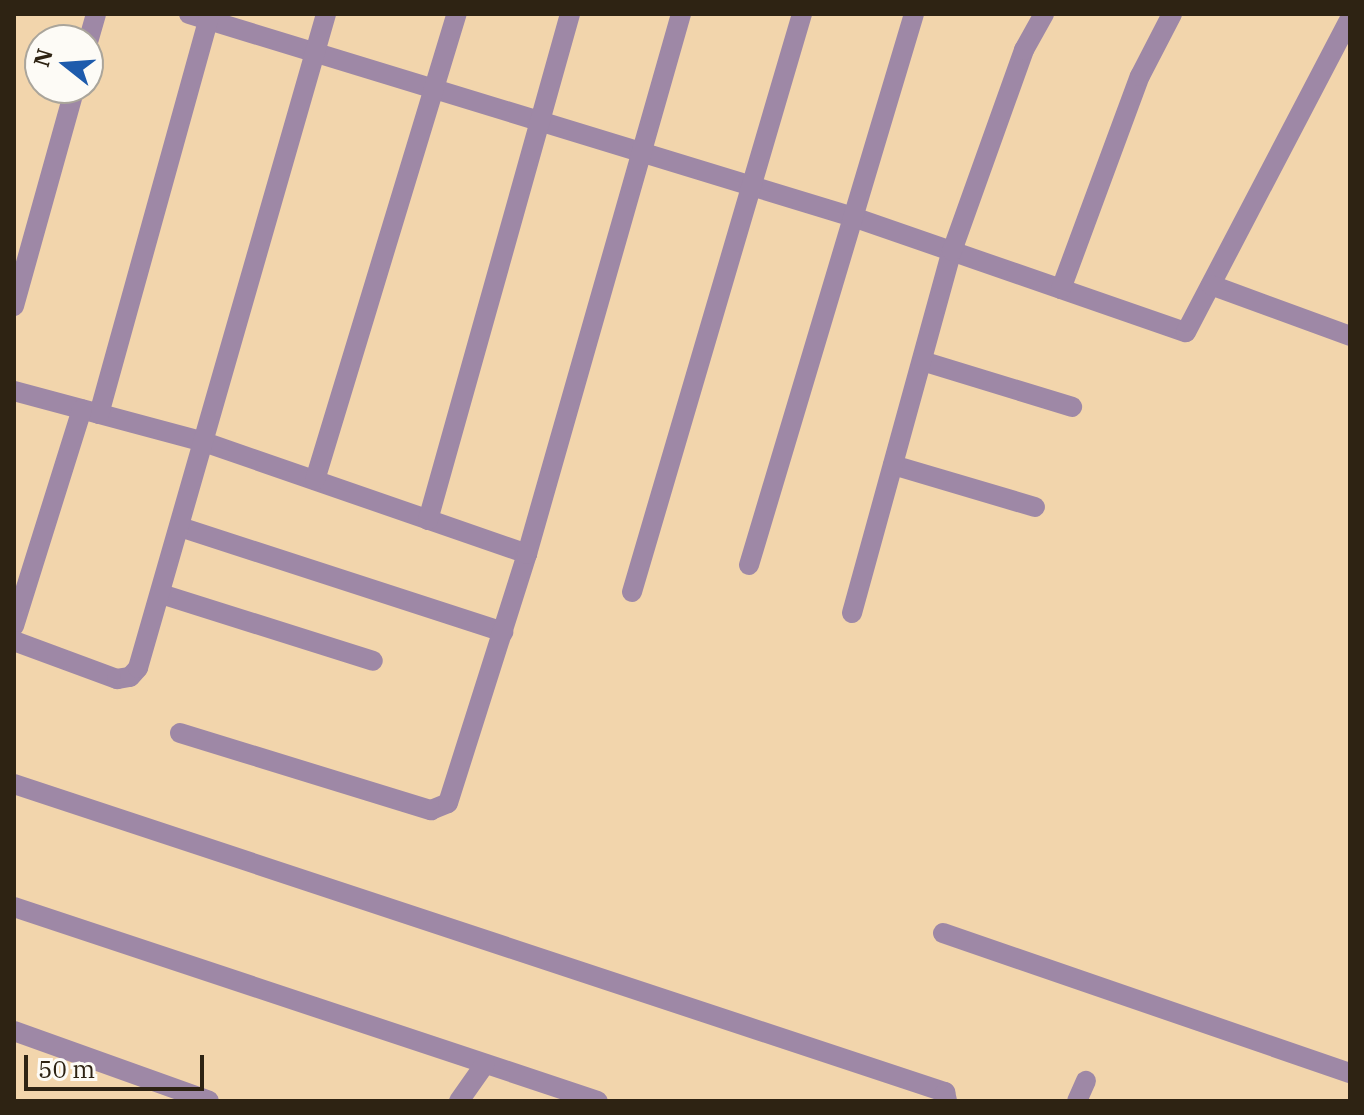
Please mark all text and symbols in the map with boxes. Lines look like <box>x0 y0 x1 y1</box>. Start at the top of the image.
north arrow <box>24 24 104 104</box>
text: N <box>26 45 59 70</box>
scale bar <box>28 1039 208 1089</box>
text: 50 m <box>38 1053 95 1085</box>

